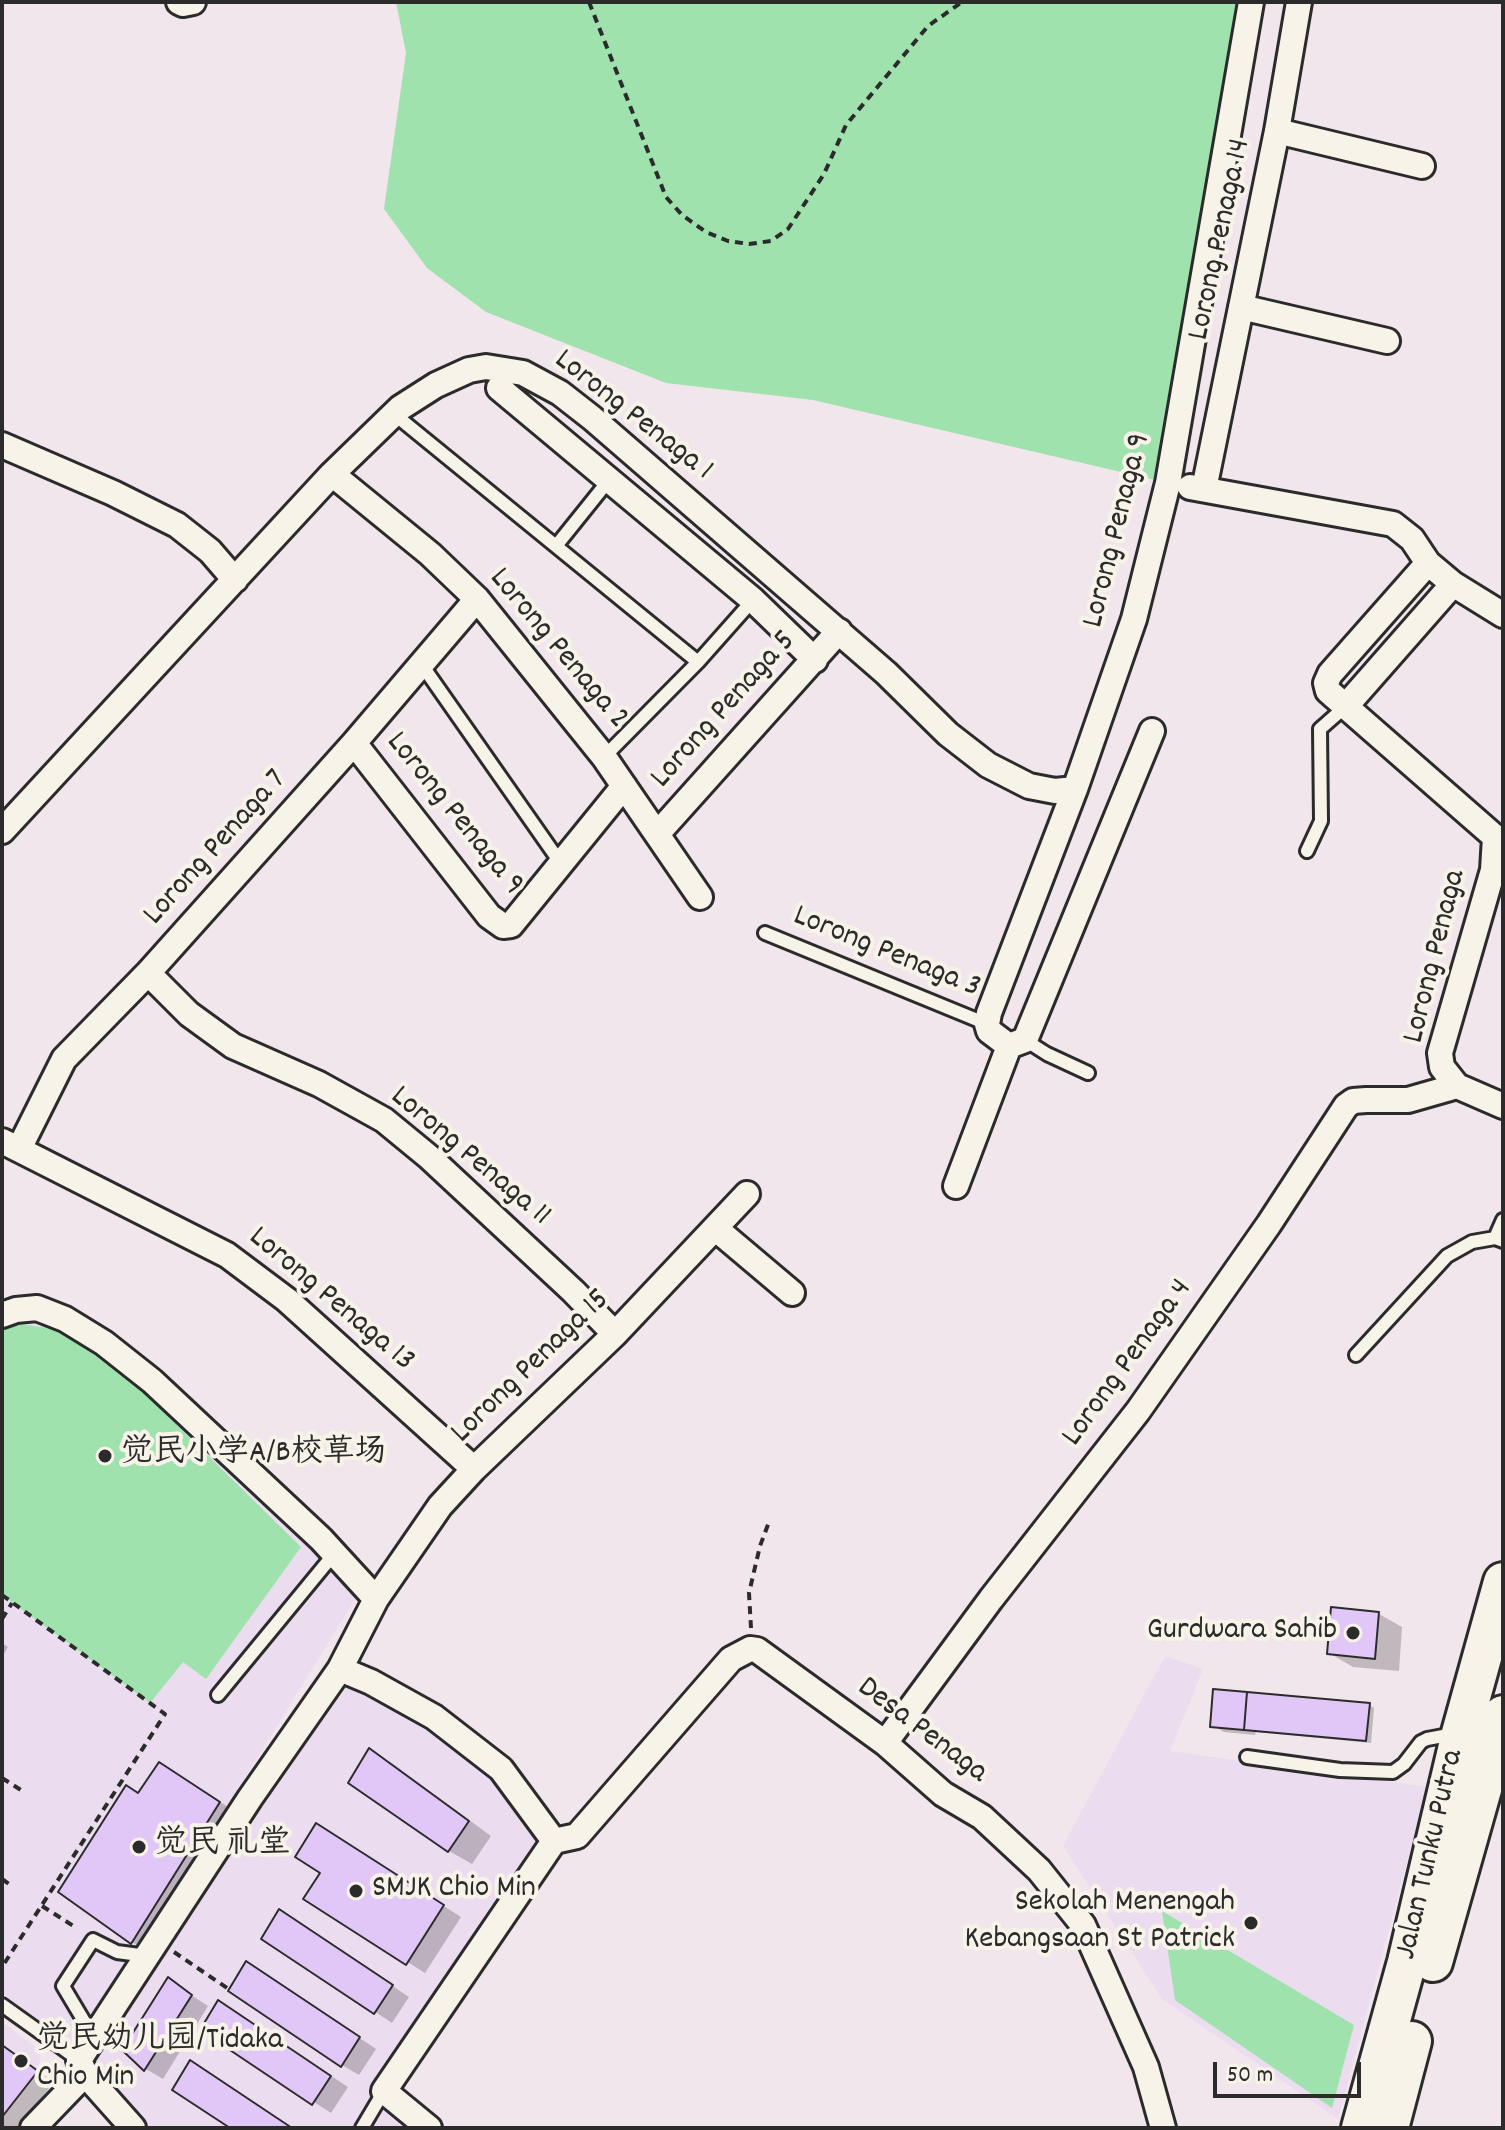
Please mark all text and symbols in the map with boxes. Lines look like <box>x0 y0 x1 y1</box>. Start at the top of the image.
street label: Lorong Penaga 14 <box>1182 136 1262 344</box>
street label: Lorong Penaga 1 <box>545 343 719 491</box>
street label: Lorong Penaga 9 <box>1076 430 1162 632</box>
street label: Lorong Penaga 2 <box>479 562 635 738</box>
street label: Lorong Penaga 5 <box>644 624 806 798</box>
street label: Lorong Penaga 9 <box>375 726 531 904</box>
street label: Lorong Penaga 7 <box>137 763 297 935</box>
street label: Lorong Penaga <box>1397 866 1477 1048</box>
street label: Lorong Penaga 3 <box>787 899 985 1009</box>
street label: Lorong Penaga 11 <box>381 1080 557 1236</box>
street label: Lorong Penaga 13 <box>239 1220 421 1382</box>
street label: Lorong Penaga 4 <box>1055 1273 1203 1455</box>
street label: Lorong Penaga 15 <box>445 1283 619 1453</box>
place label: 觉民小学A/B校草场 <box>121 1437 387 1475</box>
marker: 觉民小学A/B校草场 <box>96 1447 114 1465</box>
place label: Gurdwara Sahib <box>1147 1614 1337 1652</box>
marker: Gurdwara Sahib <box>1344 1624 1362 1642</box>
street label: Desa Penaga <box>848 1670 994 1794</box>
street label: Jalan Tunku Putra <box>1389 1746 1475 1964</box>
place label: 觉民 礼堂 <box>155 1828 290 1866</box>
marker: 觉民 礼堂 <box>130 1838 148 1856</box>
place label: SMJK Chio Min <box>372 1872 536 1910</box>
marker: SMJK Chio Min <box>347 1882 365 1900</box>
place label: Sekolah Menengah Kebangsaan St Patrick <box>965 1886 1235 1961</box>
marker: Sekolah Menengah Kebangsaan St Patrick <box>1242 1914 1260 1932</box>
place label: 觉民幼儿园/Tidaka Chio Min <box>37 2024 283 2099</box>
scale bar <box>1217 2046 1365 2096</box>
marker: 觉民幼儿园/Tidaka Chio Min <box>12 2052 30 2070</box>
text: 50 m <box>1227 2059 1273 2093</box>

